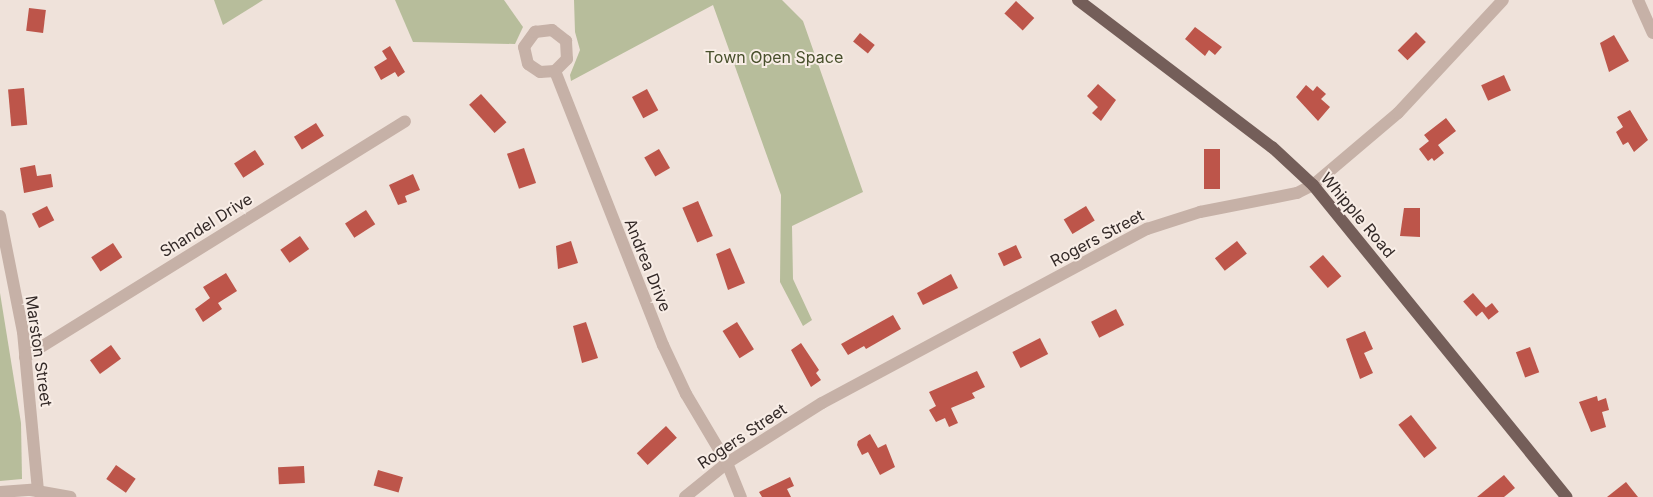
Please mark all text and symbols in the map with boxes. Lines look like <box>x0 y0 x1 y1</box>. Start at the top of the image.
park label: Town Open Space <box>705 47 843 67</box>
street label: Whipple Road <box>1317 169 1399 261</box>
street label: Shandel Drive <box>156 189 256 261</box>
street label: Rogers Street <box>1047 205 1147 271</box>
street label: Andrea Drive <box>621 216 675 314</box>
street label: Marston Street <box>22 294 56 408</box>
street label: Rogers Street <box>694 399 790 473</box>

